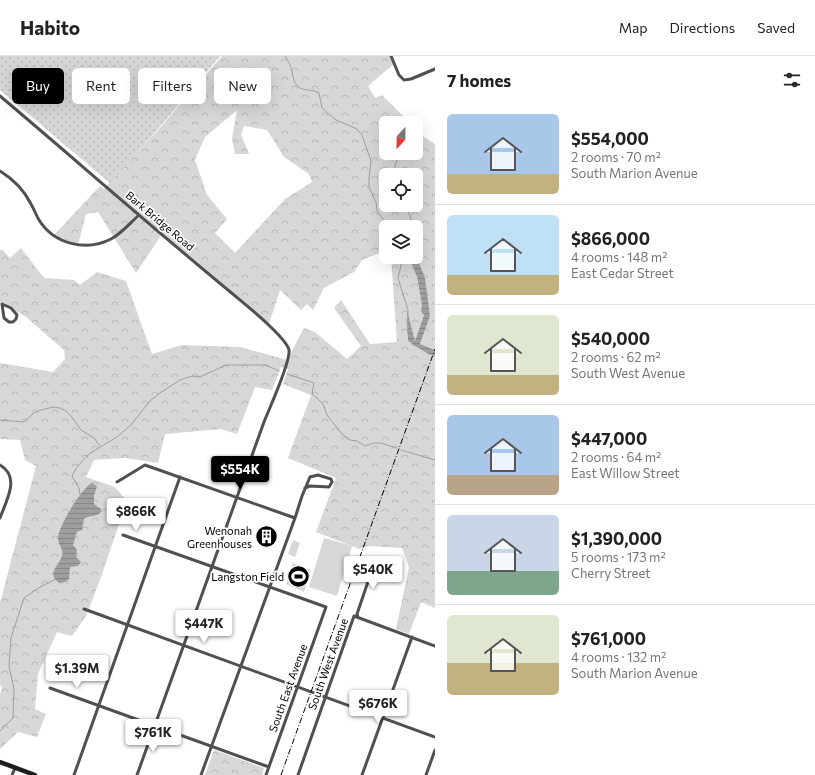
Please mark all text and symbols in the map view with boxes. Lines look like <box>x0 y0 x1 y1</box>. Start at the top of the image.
text: Habito <box>20 16 80 39</box>
text: Map <box>619 19 648 36</box>
text: Directions <box>670 19 735 36</box>
text: Saved <box>757 19 795 36</box>
chip: Buy <box>12 68 64 104</box>
chip: Rent <box>72 68 130 104</box>
chip: Filters <box>138 68 206 104</box>
chip: New <box>214 68 271 104</box>
icon: filters <box>781 69 803 91</box>
text: 7 homes <box>447 70 511 91</box>
north arrow <box>379 116 423 160</box>
map controls <box>379 116 423 264</box>
text: $554,000 <box>571 128 649 149</box>
icon: home <box>479 130 527 178</box>
text: 2 rooms · 70 m² <box>571 149 661 165</box>
text: South Marion Avenue <box>571 165 698 181</box>
button: locate <box>379 168 423 212</box>
street label: Bark Bridge Road <box>123 188 197 253</box>
button: layers <box>379 220 423 264</box>
text: $866,000 <box>571 228 650 249</box>
icon: home <box>479 231 527 279</box>
text: 4 rooms · 148 m² <box>571 249 667 265</box>
text: East Cedar Street <box>571 265 674 281</box>
text: $540,000 <box>571 328 650 349</box>
icon: home <box>479 331 527 379</box>
text: 2 rooms · 62 m² <box>571 349 661 365</box>
text: South West Avenue <box>571 365 685 381</box>
text: $447,000 <box>571 428 647 449</box>
icon: home <box>479 431 527 479</box>
text: 2 rooms · 64 m² <box>571 449 661 465</box>
pin: $554K <box>212 456 268 490</box>
text: $554K <box>220 461 260 477</box>
text: East Willow Street <box>571 465 680 481</box>
pin: $866K <box>108 498 164 532</box>
text: $866K <box>116 503 156 519</box>
place label: Wenonah Greenhouses <box>187 524 252 550</box>
building icon: Wenonah Greenhouses <box>254 524 280 550</box>
text: $1,390,000 <box>571 528 662 549</box>
icon: home <box>479 531 527 579</box>
text: 5 rooms · 173 m² <box>571 549 666 565</box>
pin: $540K <box>345 556 401 590</box>
text: $540K <box>353 561 393 577</box>
sports icon: Langston Field <box>286 564 312 590</box>
text: Cherry Street <box>571 565 651 581</box>
place label: Langston Field <box>211 570 284 583</box>
pin: $447K <box>176 610 232 644</box>
text: $447K <box>184 615 224 631</box>
street label: South West Avenue <box>305 616 350 711</box>
text: $761,000 <box>571 628 646 649</box>
icon: home <box>479 631 527 679</box>
street label: South East Avenue <box>266 642 310 734</box>
text: 4 rooms · 132 m² <box>571 649 666 665</box>
pin: $1.39M <box>44 655 110 689</box>
text: $1.39M <box>55 660 99 676</box>
text: South Marion Avenue <box>571 665 698 681</box>
pin: $676K <box>350 690 406 724</box>
text: $676K <box>358 695 398 711</box>
pin: $761K <box>125 719 181 753</box>
text: $761K <box>134 724 172 740</box>

